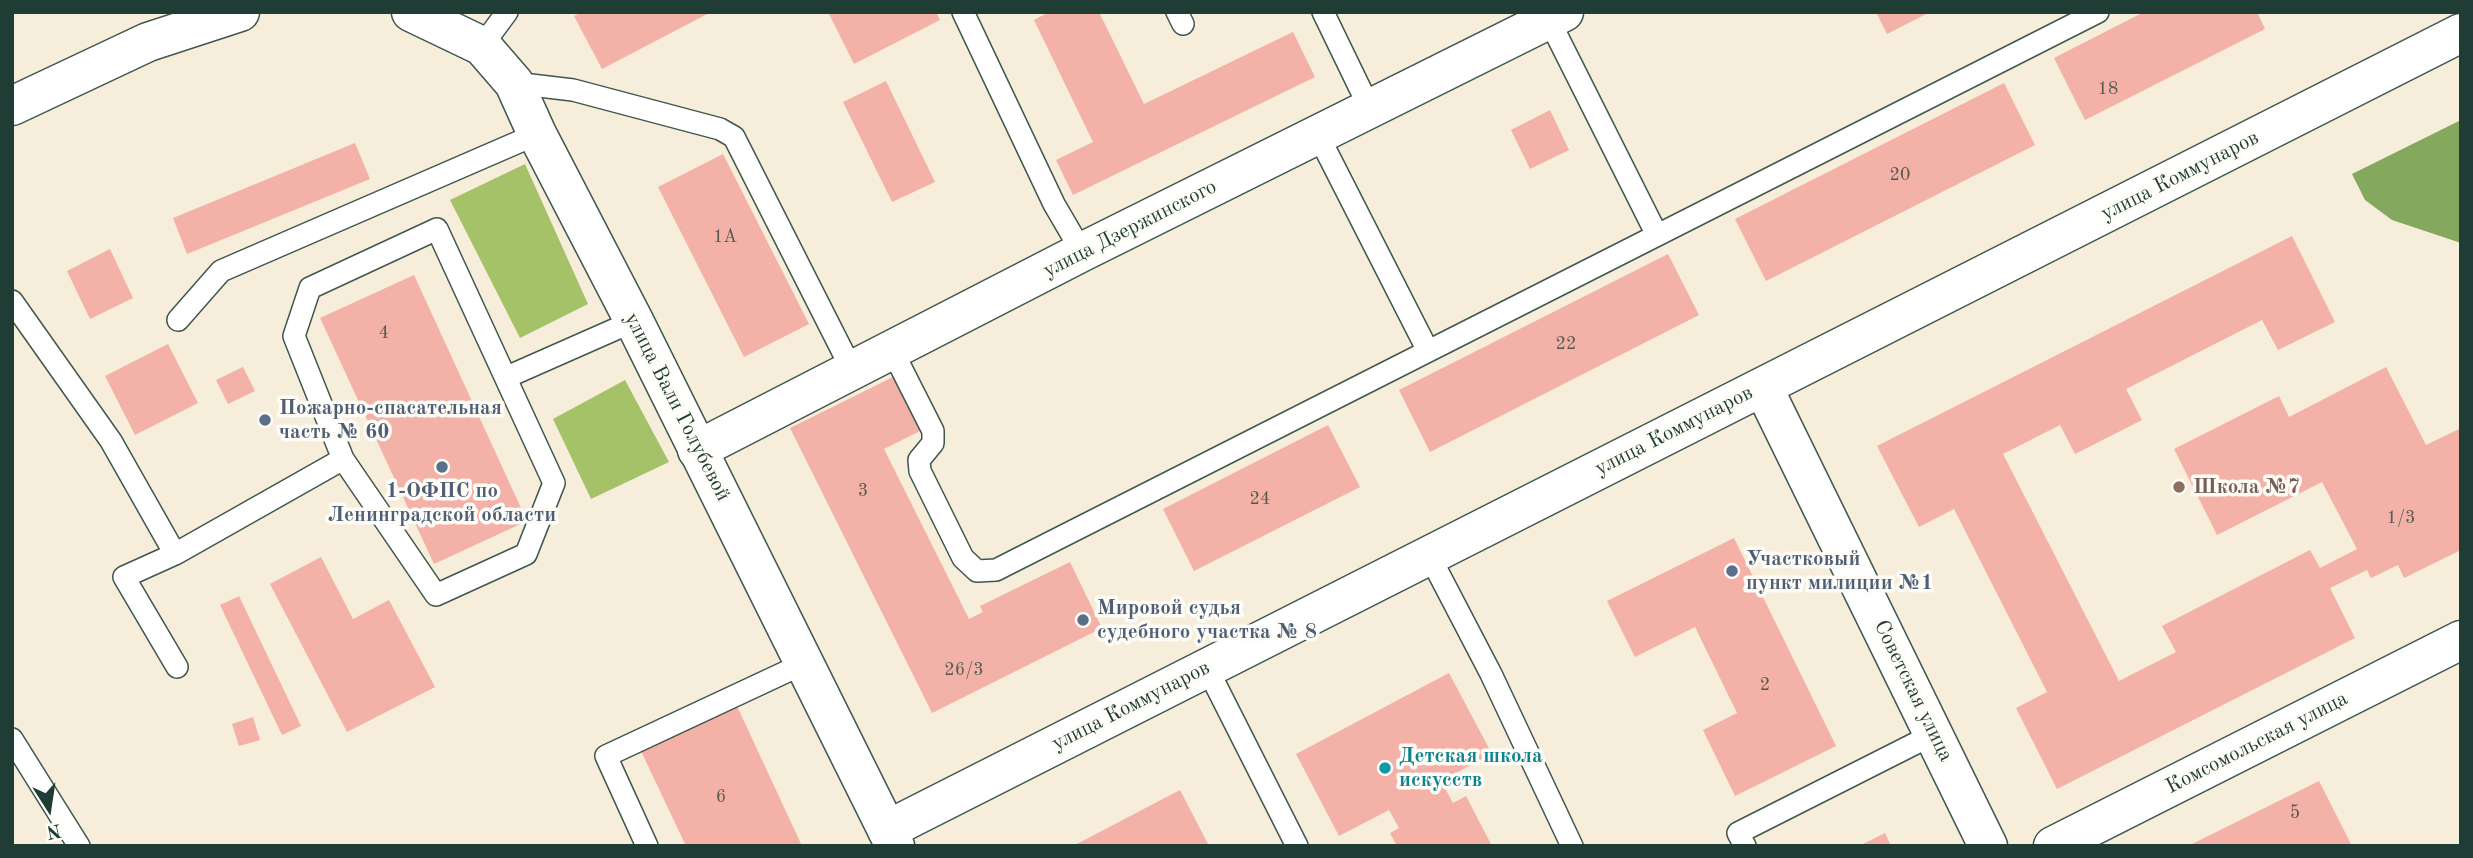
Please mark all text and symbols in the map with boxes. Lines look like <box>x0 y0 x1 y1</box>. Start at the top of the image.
house number: 18 <box>2098 78 2118 100</box>
street label: улица Коммунаров <box>2097 125 2263 227</box>
house number: 20 <box>1890 164 1910 186</box>
street label: улица Дзержинского <box>1039 174 1221 284</box>
house number: 1А <box>713 226 737 248</box>
street label: улица Вали Голубевой <box>618 308 736 506</box>
house number: 4 <box>379 322 389 344</box>
house number: 22 <box>1556 333 1576 355</box>
street label: улица Коммунаров <box>1591 380 1757 482</box>
place label: Пожарно-спасательная часть № 60 <box>279 395 502 445</box>
marker: Пожарно-спасательная часть № 60 <box>257 412 273 428</box>
marker: 1-ОФПС по Ленинградской области <box>434 459 450 475</box>
place label: Школа №7 <box>2193 474 2300 500</box>
place label: 1-ОФПС по Ленинградской области <box>328 478 556 528</box>
marker: Школа №7 <box>2171 479 2187 495</box>
house number: 3 <box>858 480 868 502</box>
house number: 24 <box>1250 488 1270 510</box>
house number: 1/3 <box>2387 507 2415 529</box>
place label: Участковый пункт милиции №1 <box>1746 546 1933 596</box>
marker: Участковый пункт милиции №1 <box>1724 563 1740 579</box>
place label: Мировой судья судебного участка № 8 <box>1097 595 1317 645</box>
marker: Мировой судья судебного участка № 8 <box>1075 612 1091 628</box>
street label: Советская улица <box>1868 616 1958 766</box>
street label: улица Коммунаров <box>1048 655 1214 757</box>
house number: 26/3 <box>944 659 984 681</box>
house number: 2 <box>1760 674 1770 696</box>
street label: Комсомольская улица <box>2162 686 2352 800</box>
place label: Детская школа искусств <box>1399 743 1543 793</box>
marker: Детская школа искусств <box>1377 760 1393 776</box>
north arrow <box>14 774 84 844</box>
house number: 6 <box>716 786 726 808</box>
house number: 5 <box>2290 802 2300 824</box>
text: N <box>44 819 63 841</box>

